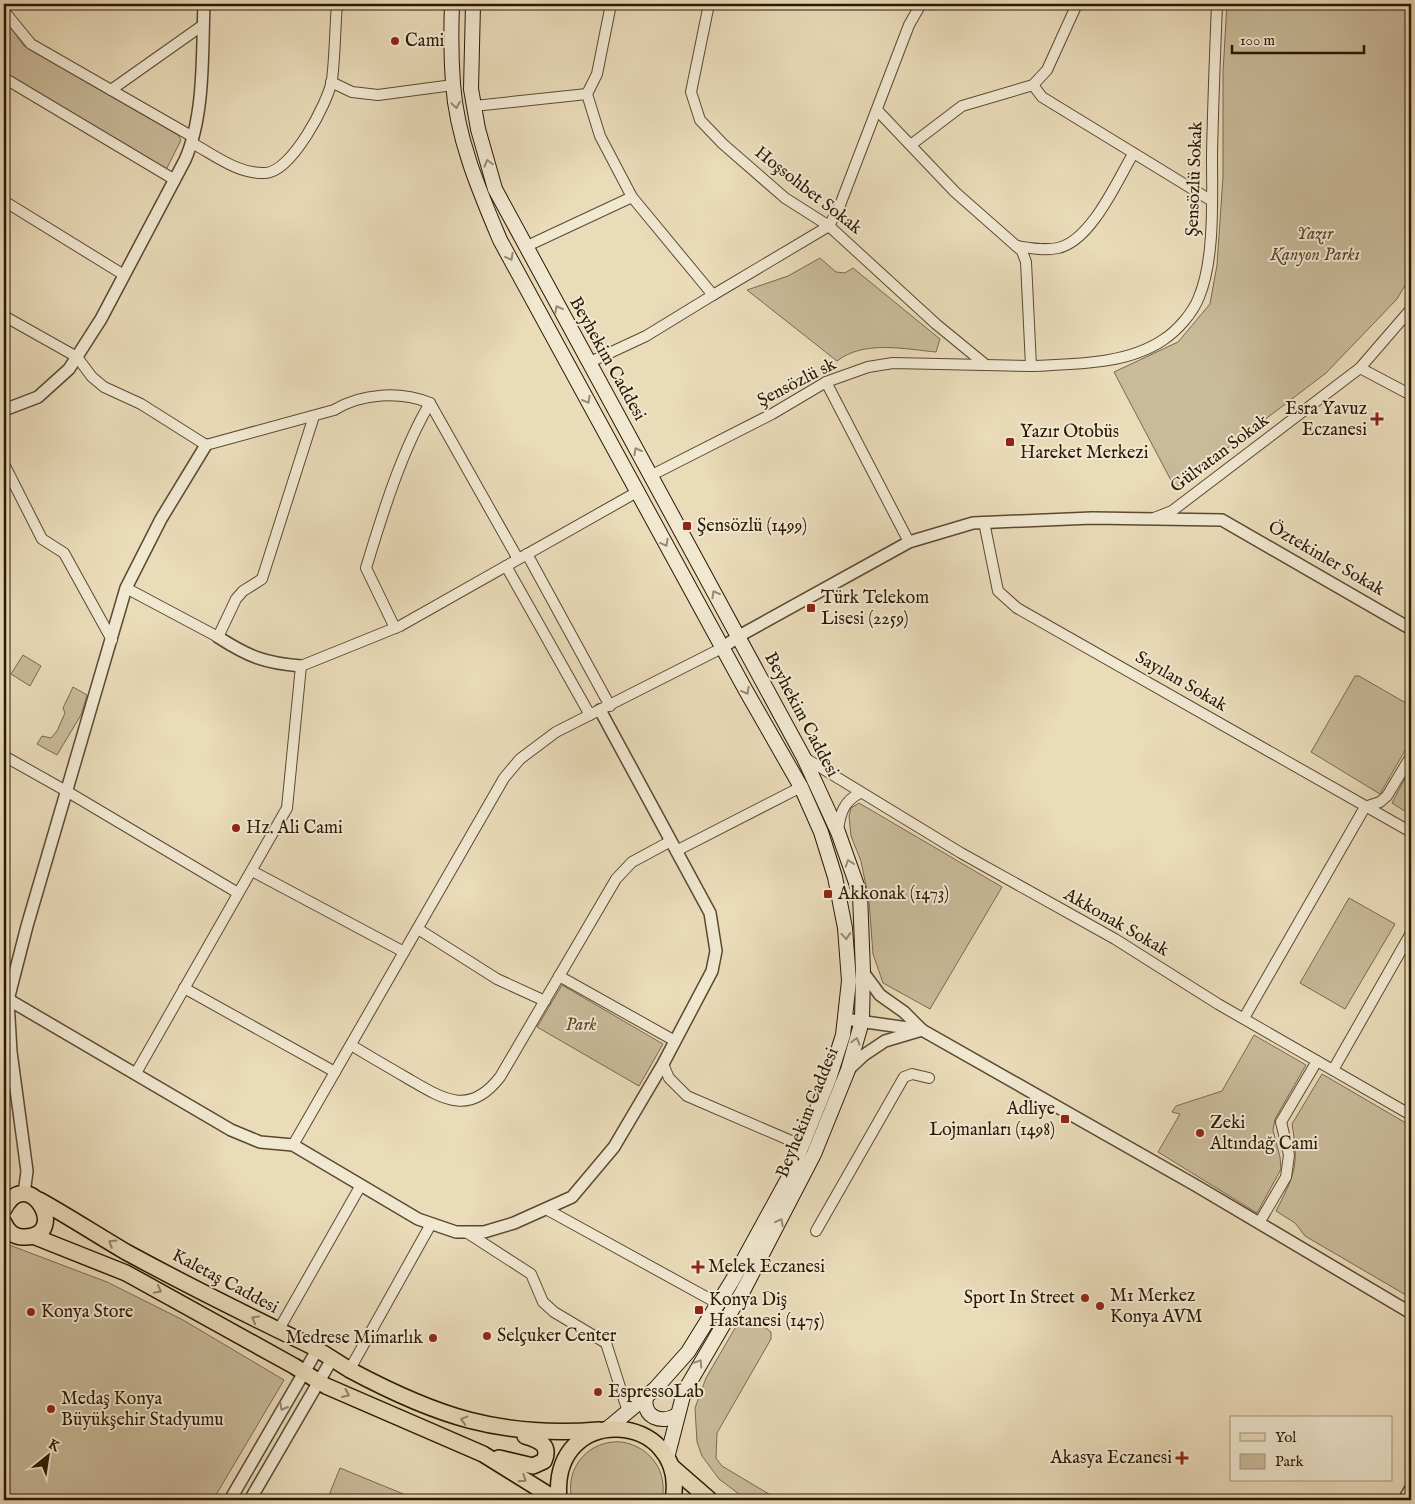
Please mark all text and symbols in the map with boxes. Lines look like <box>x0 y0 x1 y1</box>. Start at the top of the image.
scale bar <box>1232 22 1365 54</box>
place label: Cami <box>405 30 445 53</box>
text: 100 m <box>1240 31 1276 50</box>
marker: Cami <box>389 35 401 47</box>
one-way arrow <box>451 100 461 109</box>
street label: Şensözlü Sokak <box>1181 121 1209 237</box>
street label: Hoşsohbet Sokak <box>749 142 867 240</box>
one-way arrow <box>483 160 493 168</box>
park label: Yazır Kanyon Parkı <box>1269 223 1360 267</box>
one-way arrow <box>503 252 513 261</box>
street label: Beyhekim Caddesi <box>563 293 651 425</box>
one-way arrow <box>555 305 565 314</box>
street label: Şensözlü sk <box>754 353 841 413</box>
one-way arrow <box>581 395 591 404</box>
place label: Esra Yavuz Eczanesi <box>1285 398 1367 442</box>
street label: Gülvatan Sokak <box>1166 409 1274 499</box>
marker: Esra Yavuz Eczanesi <box>1371 413 1383 425</box>
place label: Yazır Otobüs Hareket Merkezi <box>1020 421 1149 465</box>
marker: Yazır Otobüs Hareket Merkezi <box>1004 436 1016 448</box>
one-way arrow <box>633 448 643 457</box>
place label: Şensözlü (1499) <box>697 515 807 538</box>
street label: Öztekinler Sokak <box>1263 515 1389 602</box>
marker: Şensözlü (1499) <box>681 520 693 532</box>
one-way arrow <box>659 537 669 546</box>
place label: Türk Telekom Lisesi (2259) <box>821 587 929 631</box>
one-way arrow <box>711 590 721 599</box>
marker: Türk Telekom Lisesi (2259) <box>805 602 817 614</box>
street label: Sayılan Sokak <box>1131 646 1232 718</box>
street label: Beyhekim Caddesi <box>758 649 844 782</box>
one-way arrow <box>739 685 749 694</box>
place label: Hz. Ali Cami <box>246 817 343 840</box>
marker: Hz. Ali Cami <box>230 822 242 834</box>
one-way arrow <box>845 860 855 868</box>
place label: Akkonak (1473) <box>837 883 949 906</box>
street label: Akkonak Sokak <box>1058 883 1173 963</box>
marker: Akkonak (1473) <box>822 888 834 900</box>
one-way arrow <box>840 932 851 940</box>
park label: Park <box>565 1014 597 1037</box>
one-way arrow <box>851 1037 861 1045</box>
street label: Beyhekim Caddesi <box>771 1044 845 1181</box>
place label: Adliye Lojmanları (1498) <box>929 1098 1055 1142</box>
place label: Zeki Altındağ Cami <box>1209 1112 1318 1156</box>
marker: Adliye Lojmanları (1498) <box>1059 1113 1071 1125</box>
marker: Zeki Altındağ Cami <box>1194 1127 1206 1139</box>
one-way arrow <box>774 1219 784 1228</box>
one-way arrow <box>108 1239 117 1249</box>
street label: Kaletaş Caddesi <box>168 1244 282 1320</box>
place label: Melek Eczanesi <box>708 1256 825 1279</box>
marker: Melek Eczanesi <box>692 1261 704 1273</box>
one-way arrow <box>153 1284 162 1294</box>
place label: M1 Merkez Konya AVM <box>1110 1285 1203 1329</box>
place label: Sport In Street <box>964 1287 1075 1310</box>
place label: Konya Diş Hastanesi (1475) <box>709 1289 825 1333</box>
marker: Sport In Street <box>1079 1292 1091 1304</box>
marker: M1 Merkez Konya AVM <box>1094 1300 1106 1312</box>
place label: Konya Store <box>41 1301 133 1324</box>
marker: Konya Diş Hastanesi (1475) <box>693 1304 705 1316</box>
marker: Konya Store <box>25 1306 37 1318</box>
one-way arrow <box>251 1315 260 1325</box>
place label: Selçuker Center <box>497 1325 617 1348</box>
place label: Medrese Mimarlık <box>286 1327 423 1350</box>
marker: Selçuker Center <box>481 1330 493 1342</box>
marker: Medrese Mimarlık <box>427 1332 439 1344</box>
one-way arrow <box>693 1359 702 1369</box>
place label: EspressoLab <box>608 1381 704 1404</box>
marker: EspressoLab <box>592 1386 604 1398</box>
place label: Medaş Konya Büyükşehir Stadyumu <box>61 1388 224 1432</box>
one-way arrow <box>341 1388 350 1399</box>
one-way arrow <box>279 1401 289 1410</box>
marker: Medaş Konya Büyükşehir Stadyumu <box>45 1403 57 1415</box>
one-way arrow <box>459 1415 468 1426</box>
legend <box>1230 1416 1392 1482</box>
text: Yol <box>1275 1428 1297 1447</box>
north arrow <box>22 1432 72 1482</box>
text: K <box>45 1435 64 1456</box>
place label: Akasya Eczanesi <box>1049 1447 1172 1470</box>
marker: Akasya Eczanesi <box>1176 1452 1188 1464</box>
text: Park <box>1275 1452 1305 1471</box>
one-way arrow <box>518 1473 527 1483</box>

